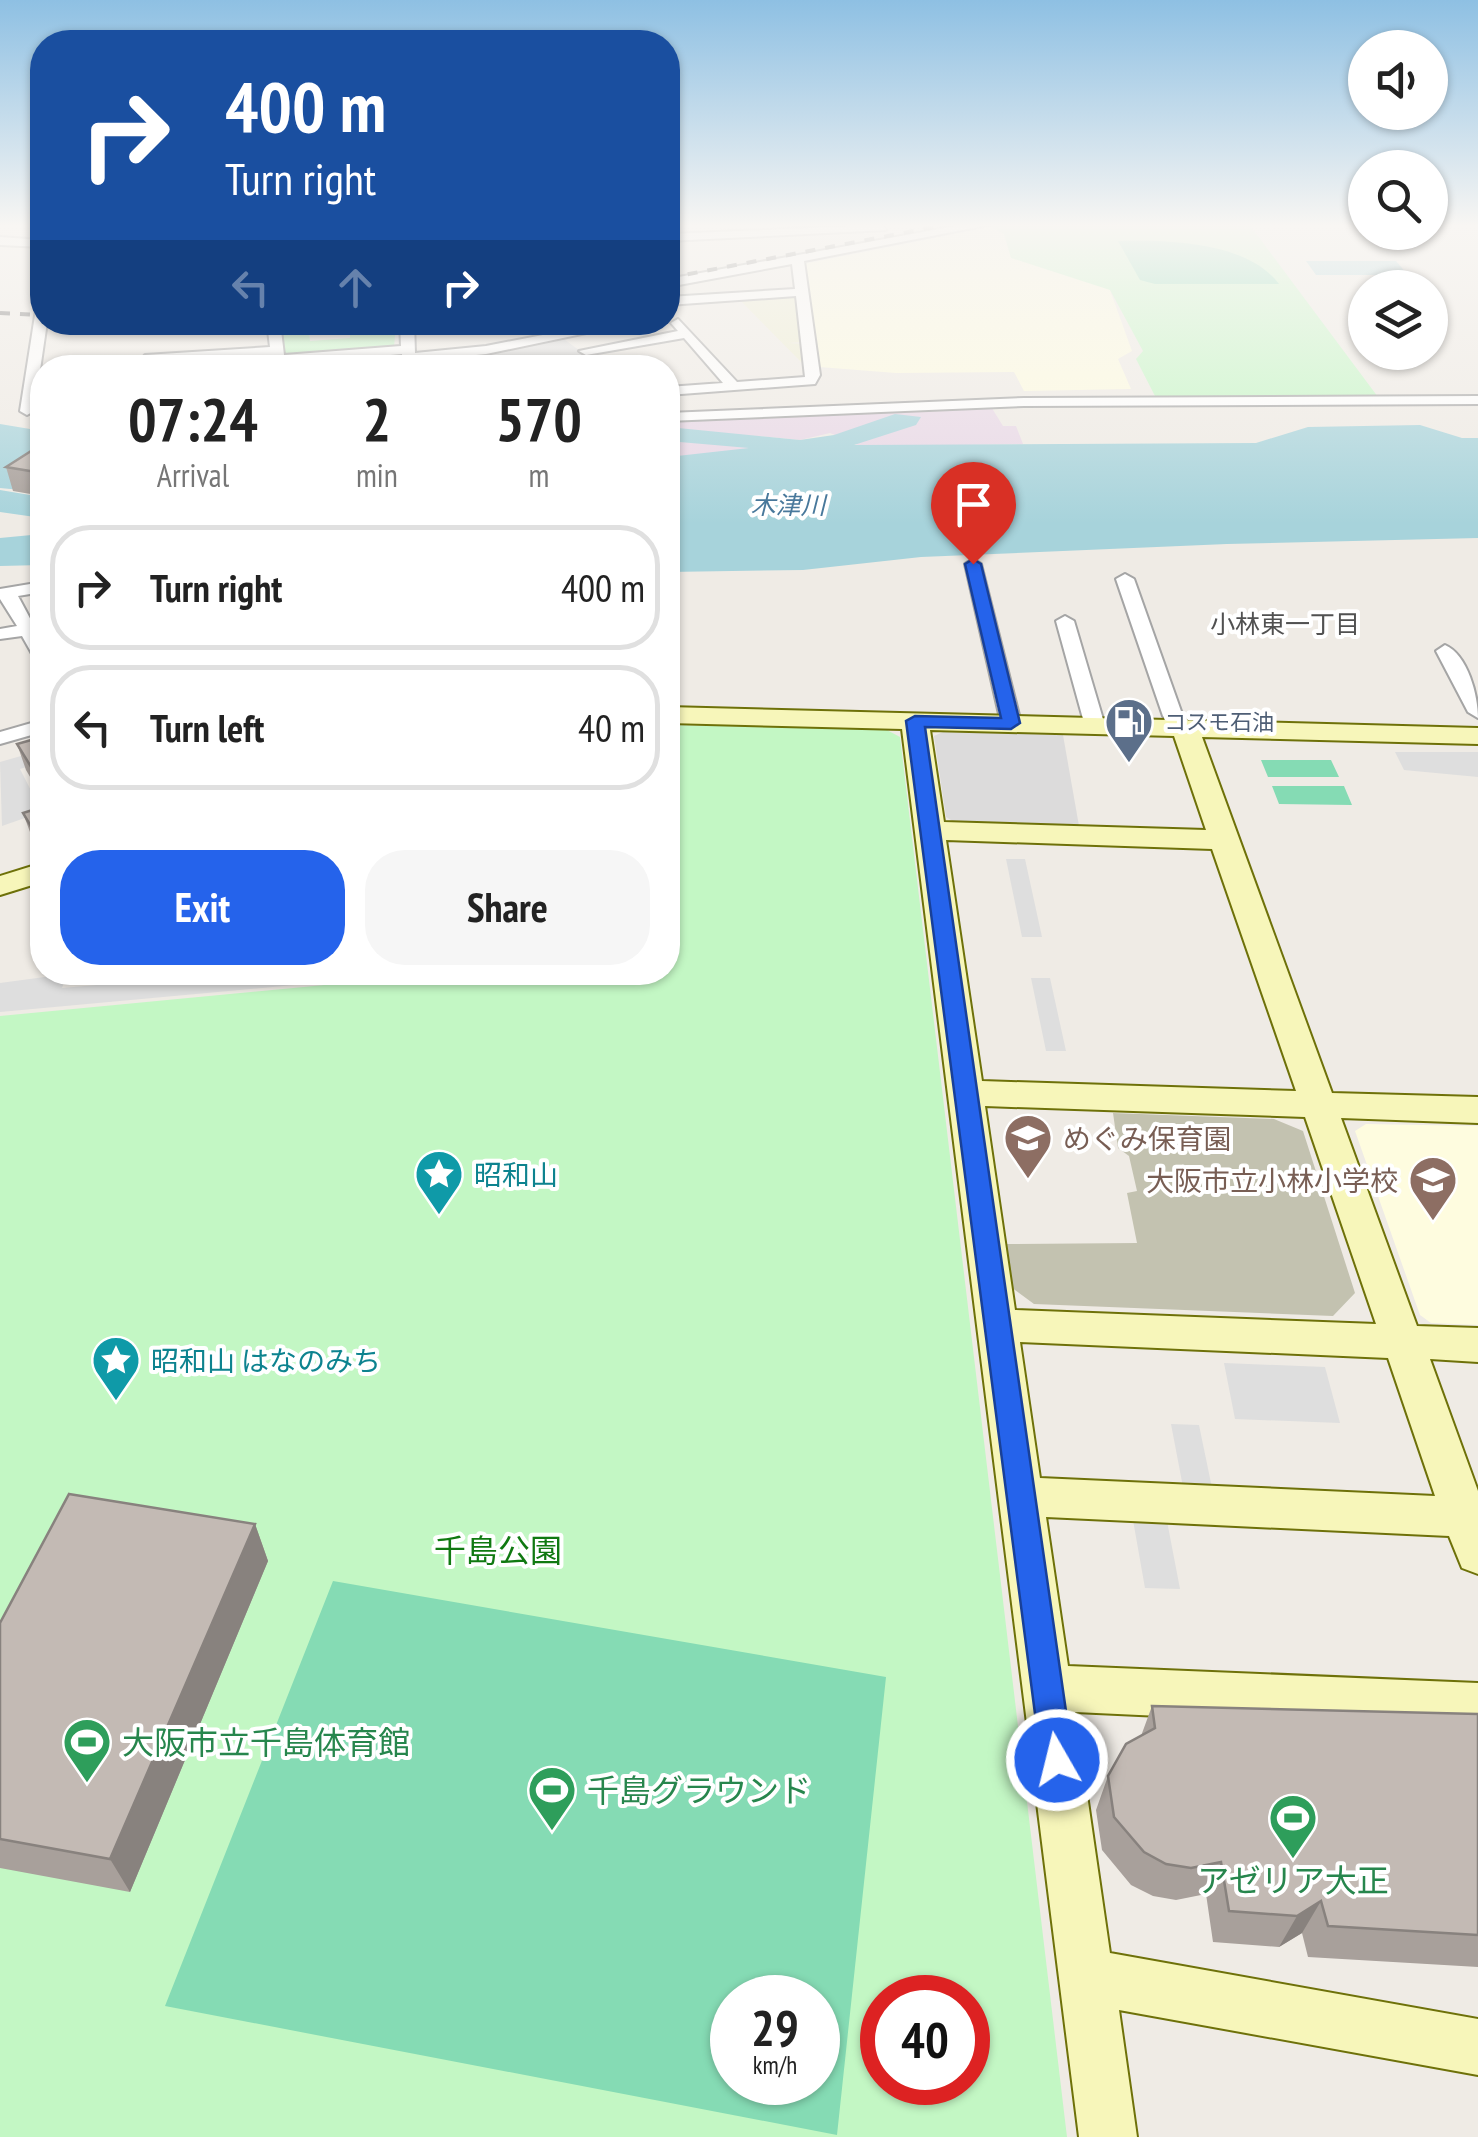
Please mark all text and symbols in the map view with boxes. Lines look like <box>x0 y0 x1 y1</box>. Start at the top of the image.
map controls <box>1348 30 1448 370</box>
button: sound <box>1348 30 1448 130</box>
text: 400 m <box>225 61 386 151</box>
icon: right <box>60 70 190 200</box>
text: Turn right <box>225 149 376 207</box>
button: search <box>1348 150 1448 250</box>
icon: left <box>223 260 278 315</box>
icon: ahead <box>328 260 383 315</box>
icon: right <box>433 260 488 315</box>
button: layers <box>1348 270 1448 370</box>
text: 07:24 <box>128 380 258 458</box>
text: 2 <box>363 380 391 458</box>
text: 570 <box>496 380 582 458</box>
text: Arrival <box>157 454 229 496</box>
text: min <box>356 454 398 496</box>
text: m <box>528 454 549 496</box>
pin <box>931 462 1016 565</box>
icon: arrive <box>946 477 1001 532</box>
water label: 木津川 <box>750 489 828 521</box>
icon: right <box>65 560 120 615</box>
text: Turn right <box>150 563 282 612</box>
text: 400 m <box>561 563 645 612</box>
district label: 小林東一丁目 <box>1210 608 1360 640</box>
fuel station icon: コスモ石油 <box>1103 696 1155 764</box>
icon: left <box>65 700 120 755</box>
text: Turn left <box>150 703 264 752</box>
text: 40 m <box>578 703 645 752</box>
place label: コスモ石油 <box>1164 708 1274 736</box>
button: Exit <box>60 850 345 965</box>
button: Share <box>365 850 650 965</box>
school or university icon: めぐみ保育園 <box>1002 1112 1054 1180</box>
place label: めぐみ保育園 <box>1063 1120 1232 1157</box>
place icon: 昭和山 <box>413 1148 465 1216</box>
school or university icon: 大阪市立小林小学校 <box>1407 1154 1459 1222</box>
place label: 昭和山 <box>474 1156 558 1193</box>
place label: 大阪市立小林小学校 <box>1146 1162 1398 1199</box>
place icon: 昭和山 はなのみち <box>90 1334 142 1402</box>
place label: 昭和山 はなのみち <box>151 1342 381 1379</box>
park label: 千島公園 <box>434 1529 562 1571</box>
position arrow <box>1005 1708 1109 1812</box>
sports icon: 大阪市立千島体育館 <box>61 1716 113 1784</box>
place label: 大阪市立千島体育館 <box>122 1721 410 1763</box>
sports icon: 千島グラウンド <box>526 1764 578 1832</box>
place label: 千島グラウンド <box>587 1769 811 1811</box>
sports icon: アゼリア大正 <box>1267 1792 1319 1860</box>
place label: アゼリア大正 <box>1197 1859 1389 1901</box>
speed limit sign: 40 <box>860 1975 990 2105</box>
text: 29 <box>751 1995 799 2060</box>
text: km/h <box>753 2049 797 2081</box>

